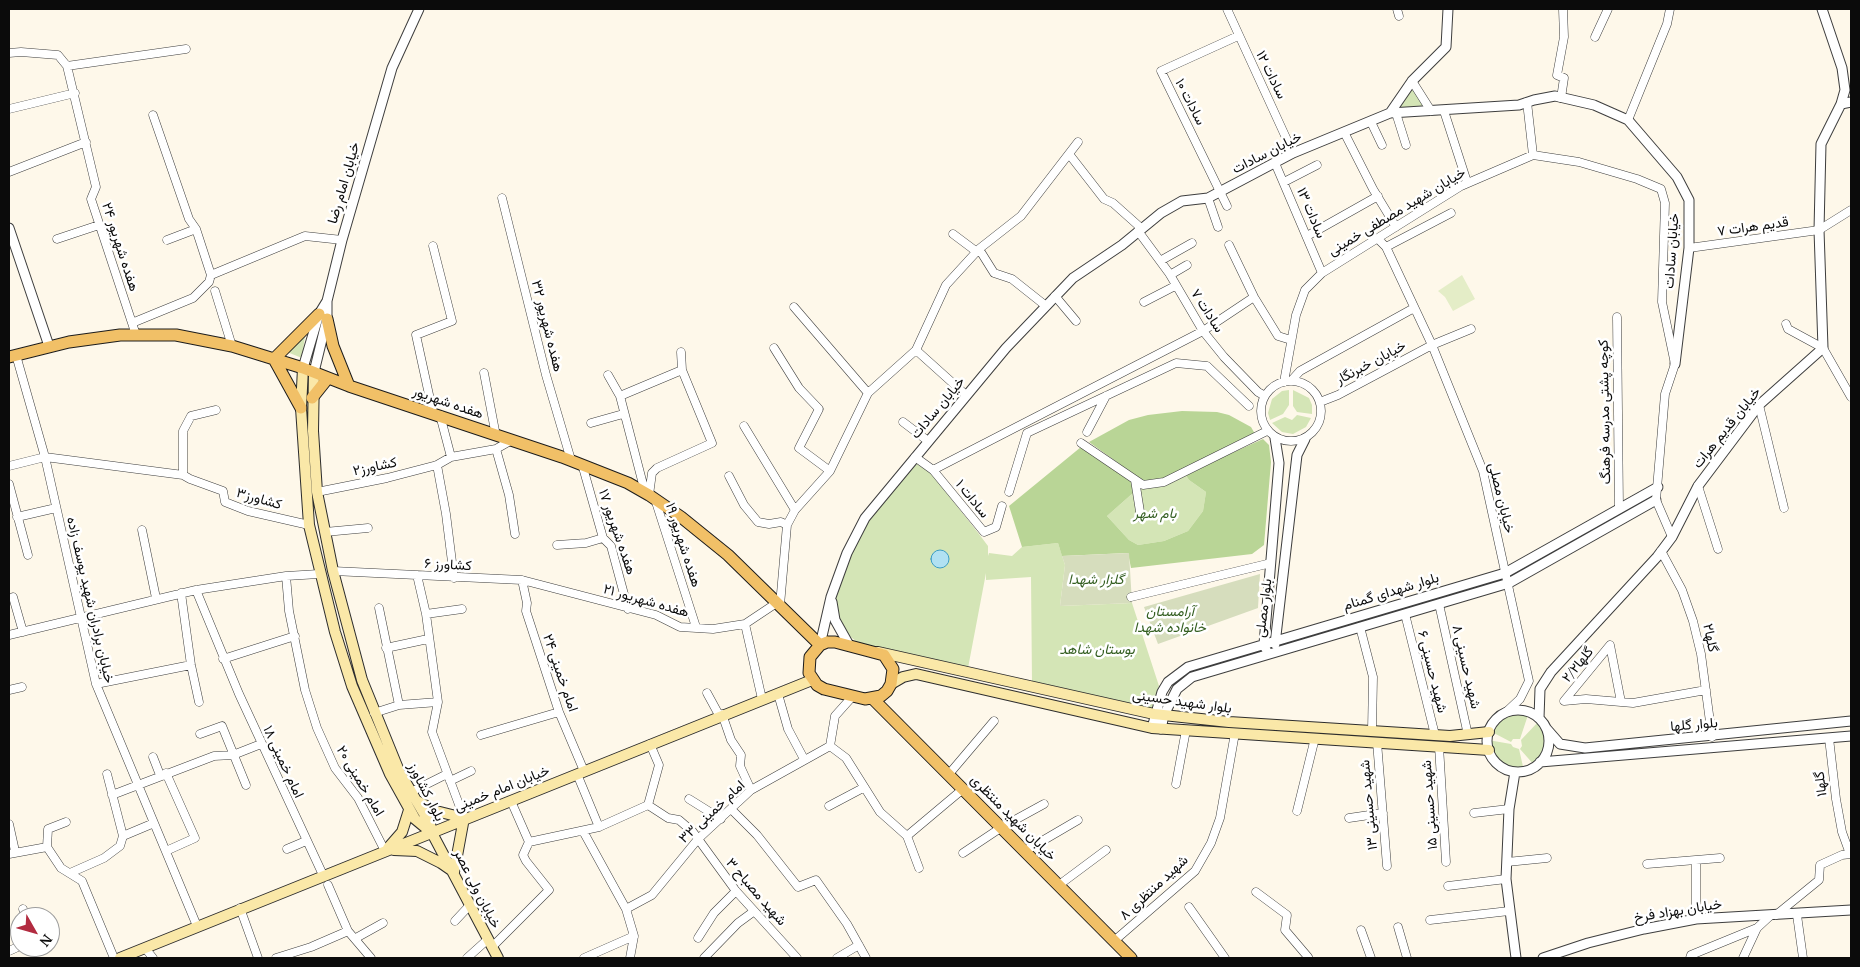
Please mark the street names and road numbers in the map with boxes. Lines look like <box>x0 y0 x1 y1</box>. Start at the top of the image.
street label: سادات ۱۲ <box>1252 48 1290 102</box>
street label: سادات ۱۰ <box>1171 76 1209 128</box>
street label: خیابان سادات <box>1229 128 1305 178</box>
street label: خیابان امام رضا <box>324 140 364 226</box>
street label: خیابان شهید مصطفی خمینی <box>1325 164 1469 260</box>
street label: سادات ۱۳ <box>1293 185 1329 241</box>
street label: هفده شهریور ۲۴ <box>98 200 142 294</box>
street label: خیابان سادات <box>1661 213 1683 289</box>
street label: قدیم هرات ۷ <box>1716 214 1790 240</box>
street label: هفده شهریور ۳۲ <box>528 279 566 373</box>
street label: سادات ۷ <box>1187 286 1227 336</box>
street label: خیابان خبرنگار <box>1333 337 1409 389</box>
street label: کوچه پشتی مدرسه فرهنگ <box>1595 339 1615 485</box>
street label: خیابان سادات <box>907 374 969 442</box>
street label: هفده شهریور <box>410 383 486 423</box>
street label: خیابان قدیم هرات <box>1689 384 1765 472</box>
street label: کشاورز۲ <box>351 454 399 480</box>
street label: خیابان مصلی <box>1484 461 1518 535</box>
street label: سادات ۱ <box>952 476 992 522</box>
street label: کشاورز۳ <box>234 485 284 513</box>
street label: هفده شهریور ۱۷ <box>595 487 639 577</box>
street label: هفده شهریور ۱۹ <box>661 501 705 589</box>
street label: خیابان برادران شهید یوسف زاده <box>63 515 117 685</box>
street label: کشاورز ۶ <box>424 555 472 575</box>
street label: بلوار شهدای گمنام <box>1341 569 1441 615</box>
street label: بلوار مصلی <box>1252 578 1276 638</box>
street label: هفده شهریور ۲۱ <box>601 581 691 621</box>
street label: گلها۲ <box>1699 622 1721 654</box>
street label: شهید حسینی ۸ <box>1448 623 1484 711</box>
street label: شهید حسینی ۶ <box>1414 629 1450 715</box>
street label: امام خمینی ۲۴ <box>539 632 581 714</box>
street label: گلها۲/۲ <box>1559 644 1597 686</box>
street label: بلوار شهید حسینی <box>1131 687 1233 717</box>
street label: بلوار گلها <box>1670 715 1718 735</box>
street label: امام خمینی ۱۸ <box>259 723 307 801</box>
street label: امام خمینی ۲۰ <box>332 743 388 819</box>
street label: شهید حسینی ۱۳ <box>1357 759 1381 851</box>
street label: بلوار کشاورز <box>404 760 448 824</box>
street label: شهید حسینی ۱۵ <box>1418 760 1442 850</box>
street label: خیابان امام خمینی <box>452 762 552 816</box>
street label: گلها۱ <box>1811 770 1831 798</box>
street label: خیابان شهید منتظری <box>967 772 1059 864</box>
street label: امام خمینی ۳۳ <box>675 777 749 847</box>
street label: خیابان ولی عصر <box>450 847 504 931</box>
street label: شهید منتظری ۸ <box>1116 852 1192 924</box>
street label: شهید مصباح ۳ <box>722 855 790 929</box>
street label: خیابان بهزاد فرخ <box>1633 896 1723 926</box>

